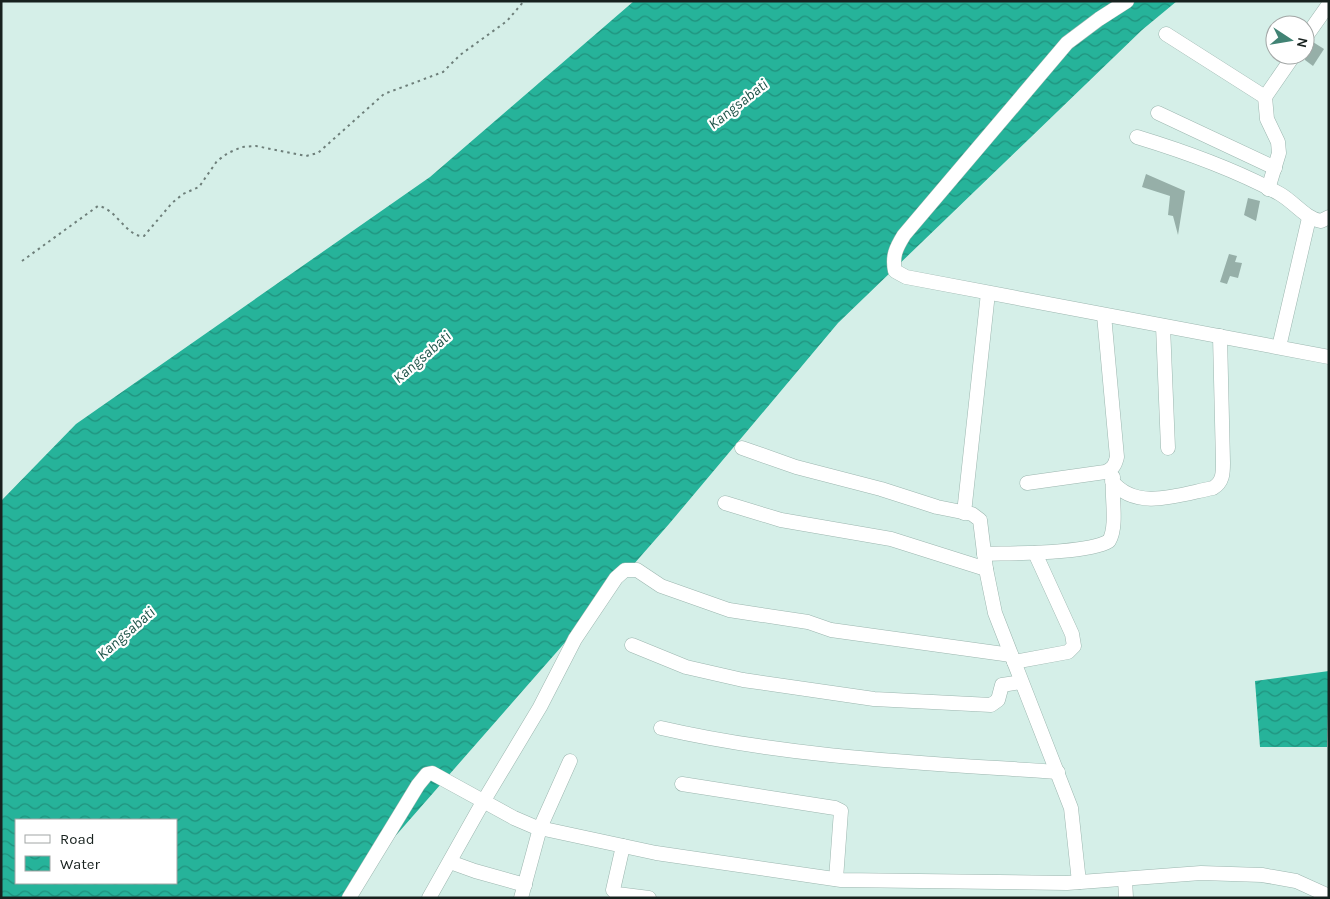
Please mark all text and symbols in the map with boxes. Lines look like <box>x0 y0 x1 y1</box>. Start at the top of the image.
north arrow <box>1265 15 1315 65</box>
text: N <box>1293 36 1312 49</box>
water label: Kangsabati <box>705 75 771 133</box>
water label: Kangsabati <box>389 327 455 387</box>
water label: Kangsabati <box>93 603 159 663</box>
legend <box>15 819 178 884</box>
text: Road <box>60 830 95 848</box>
text: Water <box>60 855 101 873</box>

